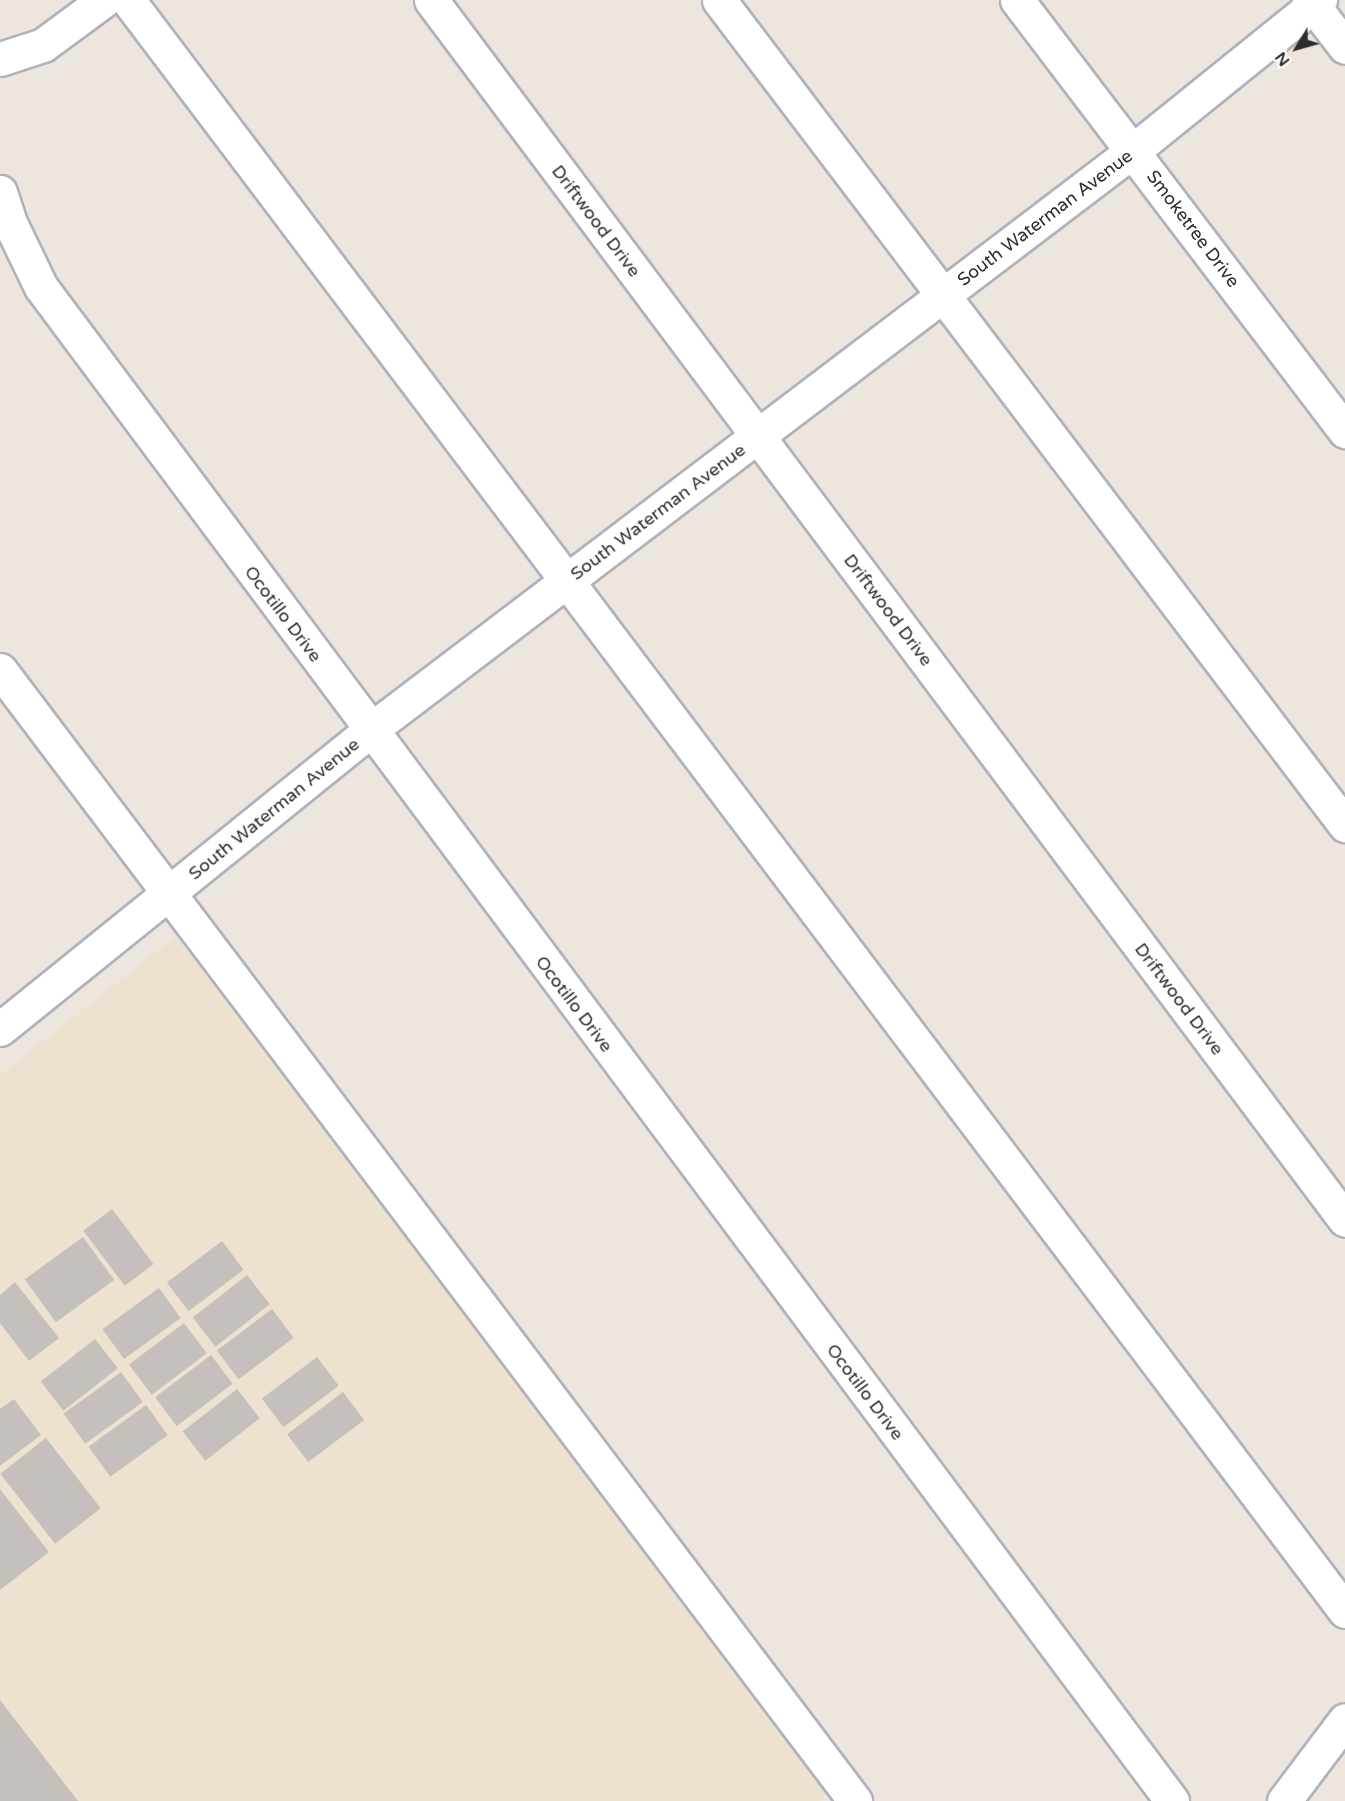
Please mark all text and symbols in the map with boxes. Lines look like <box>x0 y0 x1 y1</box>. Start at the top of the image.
north arrow <box>1267 18 1327 78</box>
text: N <box>1271 48 1294 70</box>
street label: South Waterman Avenue <box>953 145 1137 291</box>
street label: Driftwood Drive <box>547 161 645 281</box>
street label: Smoketree Drive <box>1142 166 1244 292</box>
street label: South Waterman Avenue <box>566 439 750 585</box>
street label: Driftwood Drive <box>839 550 937 670</box>
street label: Ocotillo Drive <box>240 562 326 666</box>
street label: South Waterman Avenue <box>184 733 364 885</box>
street label: Driftwood Drive <box>1130 939 1228 1059</box>
street label: Ocotillo Drive <box>531 952 617 1056</box>
street label: Ocotillo Drive <box>822 1340 908 1444</box>

